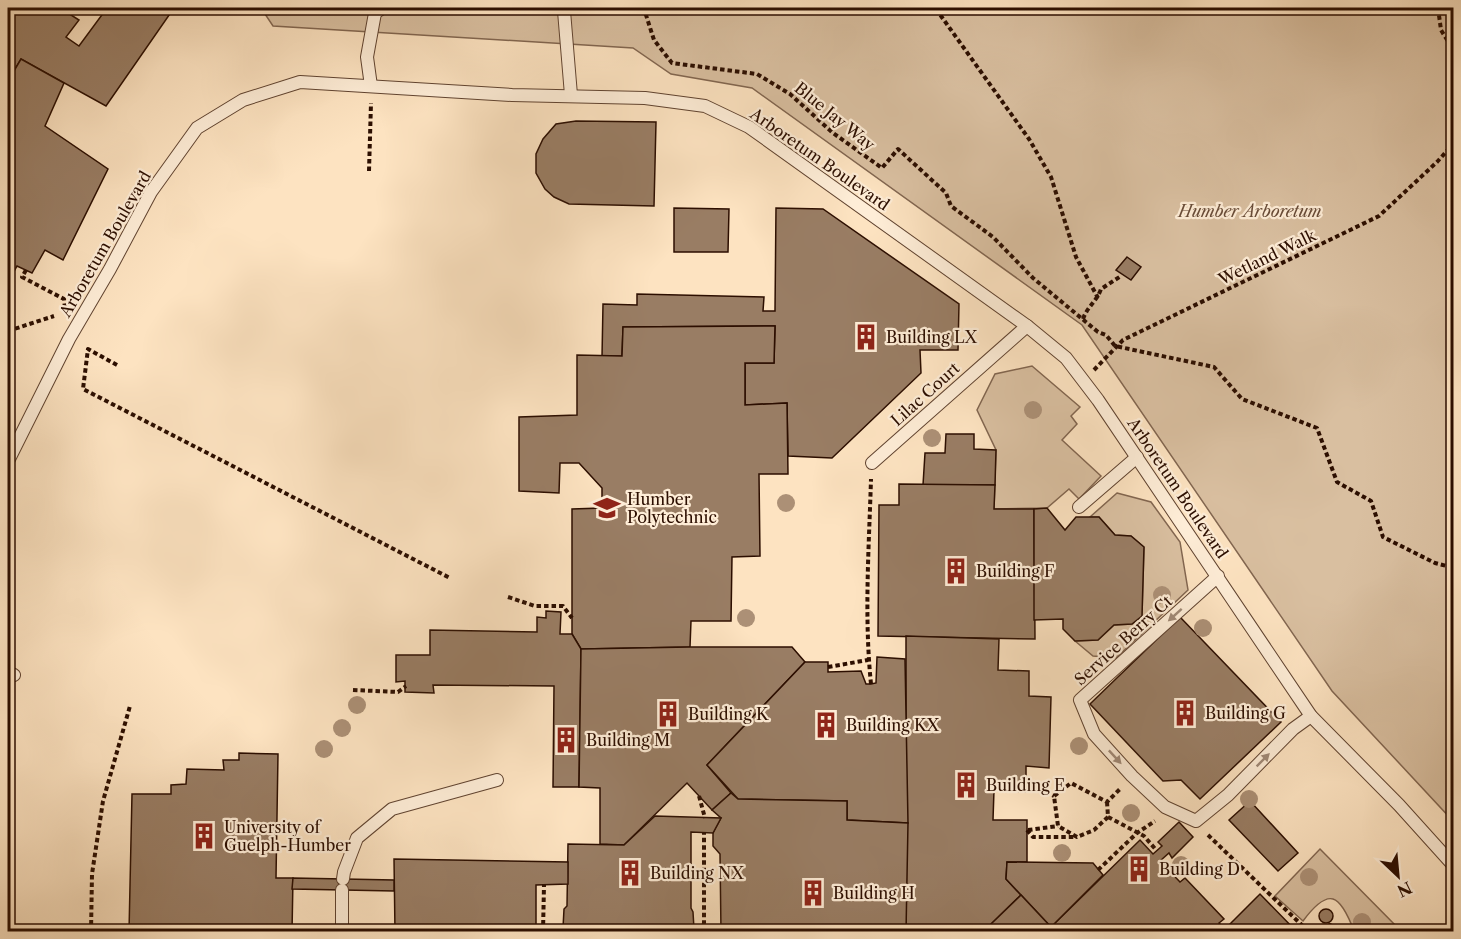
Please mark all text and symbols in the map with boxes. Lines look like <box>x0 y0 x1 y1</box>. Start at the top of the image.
street label: Blue Jay Way <box>791 78 880 155</box>
street label: Arboretum Boulevard <box>746 103 894 215</box>
street label: Arboretum Boulevard <box>54 167 155 321</box>
park label: Humber Arboretum <box>1176 201 1322 221</box>
street label: Wetland Walk <box>1214 224 1320 290</box>
building icon: Building LX <box>851 322 881 352</box>
place label: Building LX <box>886 327 977 347</box>
street label: Lilac Court <box>886 358 964 430</box>
street label: Arboretum Boulevard <box>1123 413 1233 562</box>
place label: Humber Polytechnic <box>627 489 717 527</box>
school or university icon: Humber Polytechnic <box>592 493 622 523</box>
building icon: Building F <box>941 556 971 586</box>
place label: Building F <box>976 561 1054 581</box>
street label: Service Berry Ct <box>1070 591 1176 689</box>
one-way arrow <box>1168 608 1183 621</box>
building icon: Building G <box>1170 698 1200 728</box>
building icon: Building K <box>653 699 683 729</box>
place label: Building G <box>1205 703 1286 723</box>
place label: Building K <box>688 704 769 724</box>
building icon: Building KX <box>811 710 841 740</box>
place label: Building KX <box>846 715 939 735</box>
building icon: Building M <box>551 725 581 755</box>
place label: Building M <box>586 730 670 750</box>
one-way arrow <box>1108 750 1122 765</box>
one-way arrow <box>1256 752 1270 767</box>
building icon: Building E <box>951 770 981 800</box>
place label: Building E <box>986 775 1065 795</box>
place label: University of Guelph-Humber <box>224 817 351 855</box>
building icon: University of Guelph-Humber <box>189 821 219 851</box>
north arrow <box>1368 846 1428 906</box>
building icon: Building D <box>1124 854 1154 884</box>
building icon: Building NX <box>615 858 645 888</box>
place label: Building D <box>1159 859 1240 879</box>
place label: Building NX <box>650 863 744 883</box>
text: N <box>1394 877 1415 902</box>
building icon: Building H <box>798 878 828 908</box>
place label: Building H <box>833 883 915 903</box>

